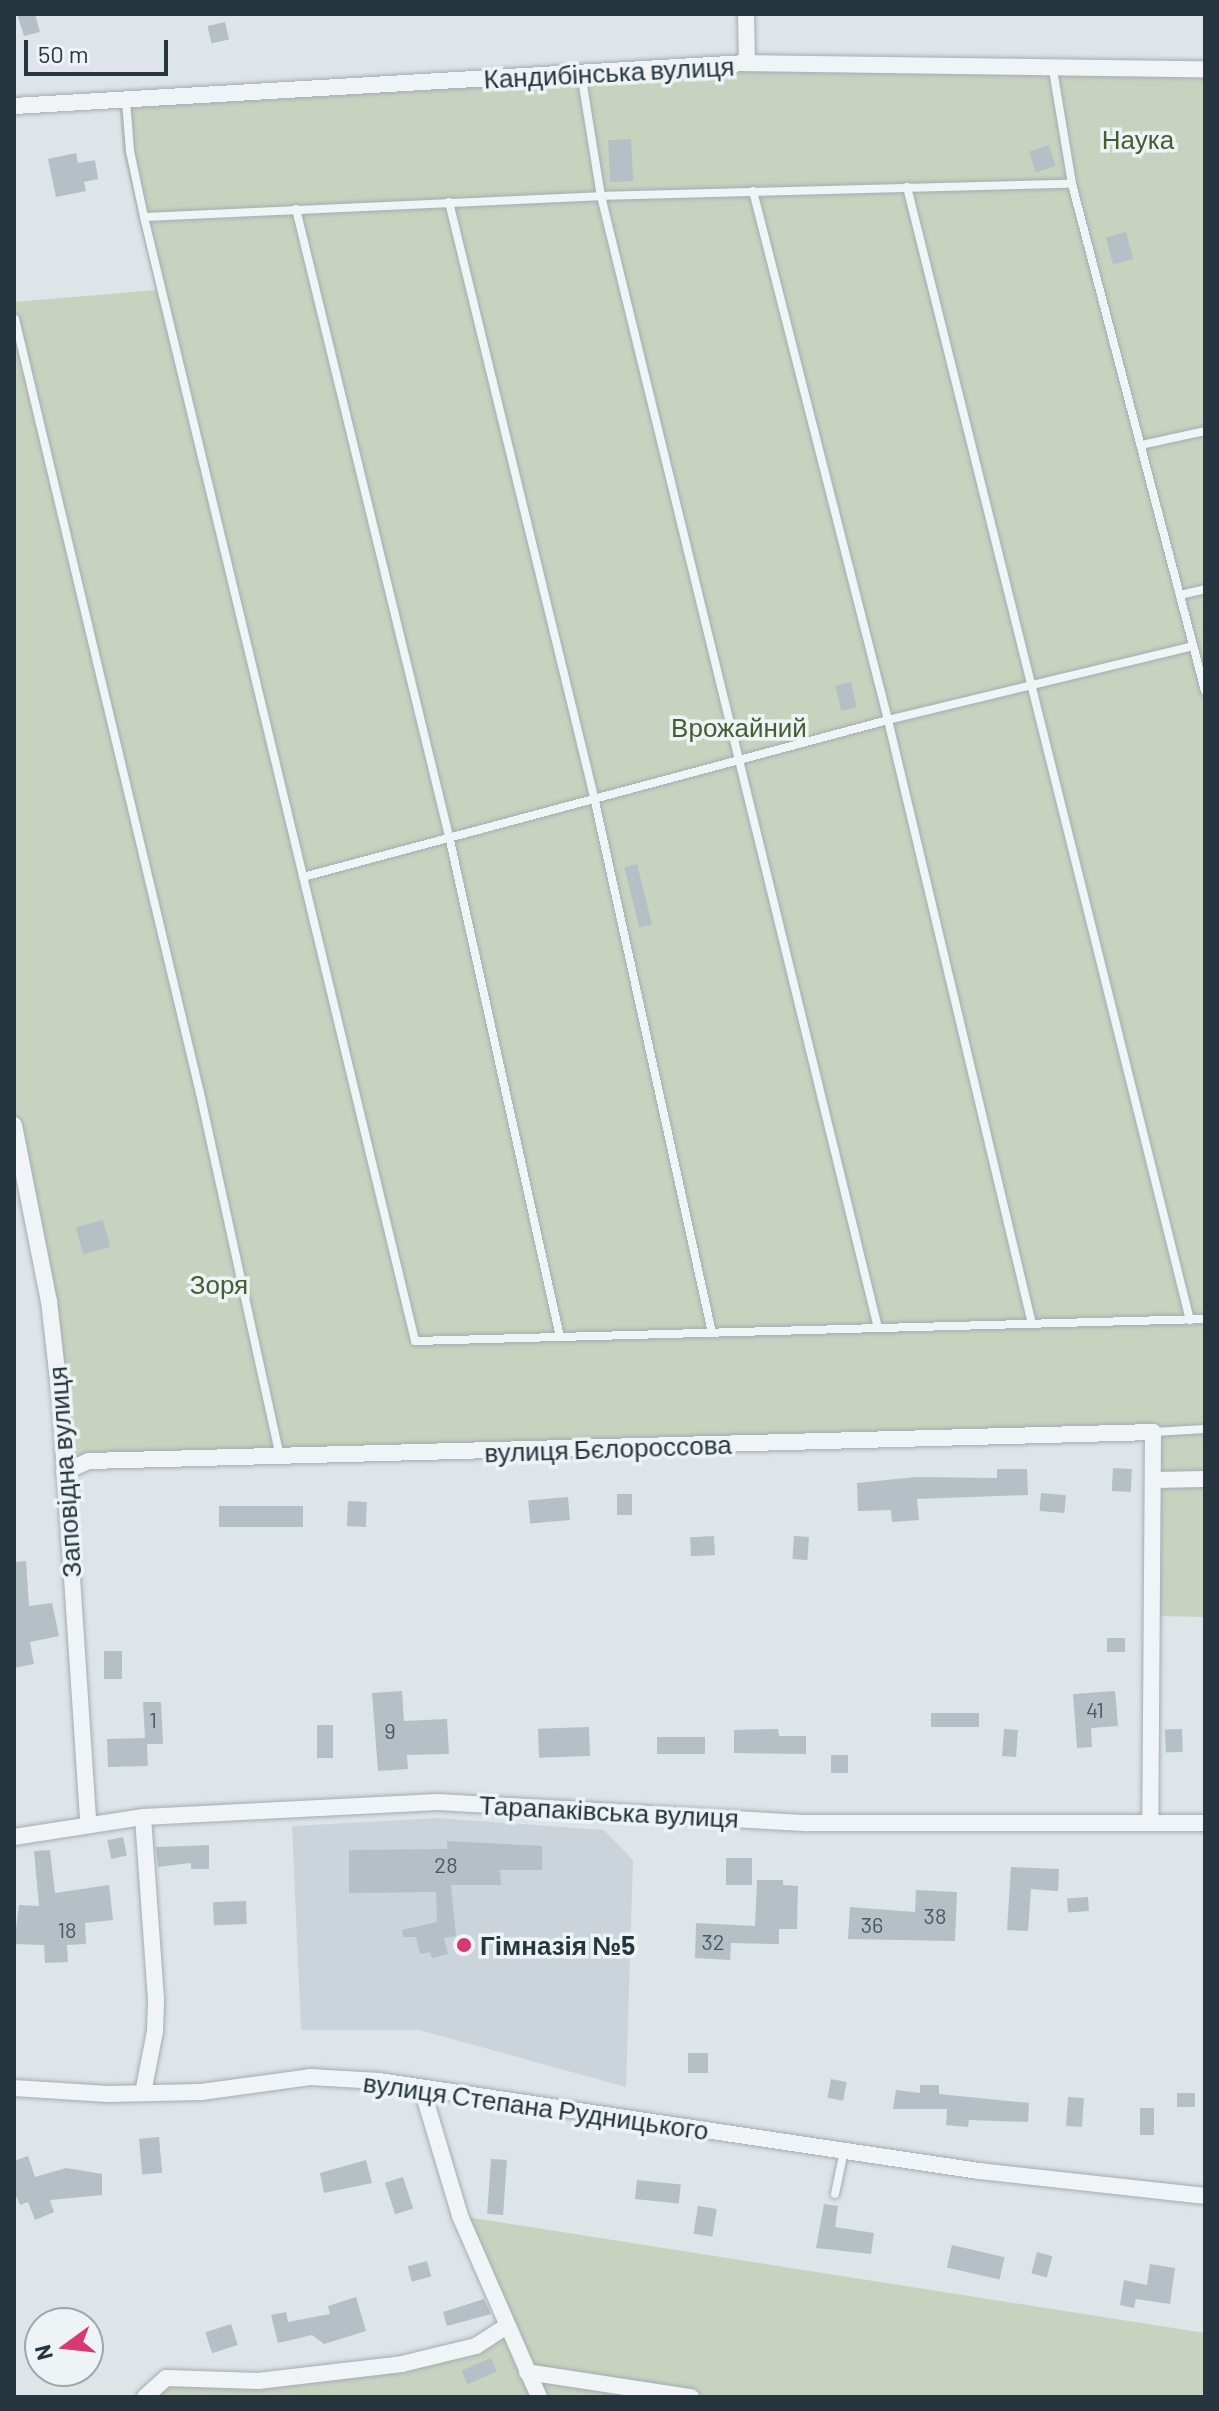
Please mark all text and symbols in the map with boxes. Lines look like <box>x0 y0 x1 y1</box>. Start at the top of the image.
scale bar <box>28 24 172 74</box>
text: 50 m <box>38 39 89 68</box>
street label: Кандибінська вулиця <box>483 50 735 94</box>
park label: Наука <box>1102 123 1174 155</box>
park label: Врожайний <box>671 711 807 743</box>
park label: Зоря <box>190 1268 248 1300</box>
street label: Заповідна вулиця <box>41 1365 87 1579</box>
street label: вулиця Бєлороссова <box>484 1428 732 1468</box>
house number: 41 <box>1086 1697 1104 1723</box>
house number: 1 <box>149 1707 157 1733</box>
house number: 9 <box>384 1718 396 1744</box>
street label: Тарапаківська вулиця <box>478 1789 740 1833</box>
house number: 28 <box>434 1852 458 1878</box>
house number: 38 <box>924 1903 946 1929</box>
house number: 36 <box>861 1912 883 1938</box>
house number: 18 <box>57 1917 77 1943</box>
place label: Гімназія №5 <box>480 1929 635 1961</box>
house number: 32 <box>701 1929 725 1955</box>
marker: Гімназія №5 <box>455 1936 473 1954</box>
street label: вулиця Степана Рудницького <box>361 2066 711 2146</box>
north arrow <box>24 2307 104 2387</box>
text: N <box>28 2342 57 2363</box>

